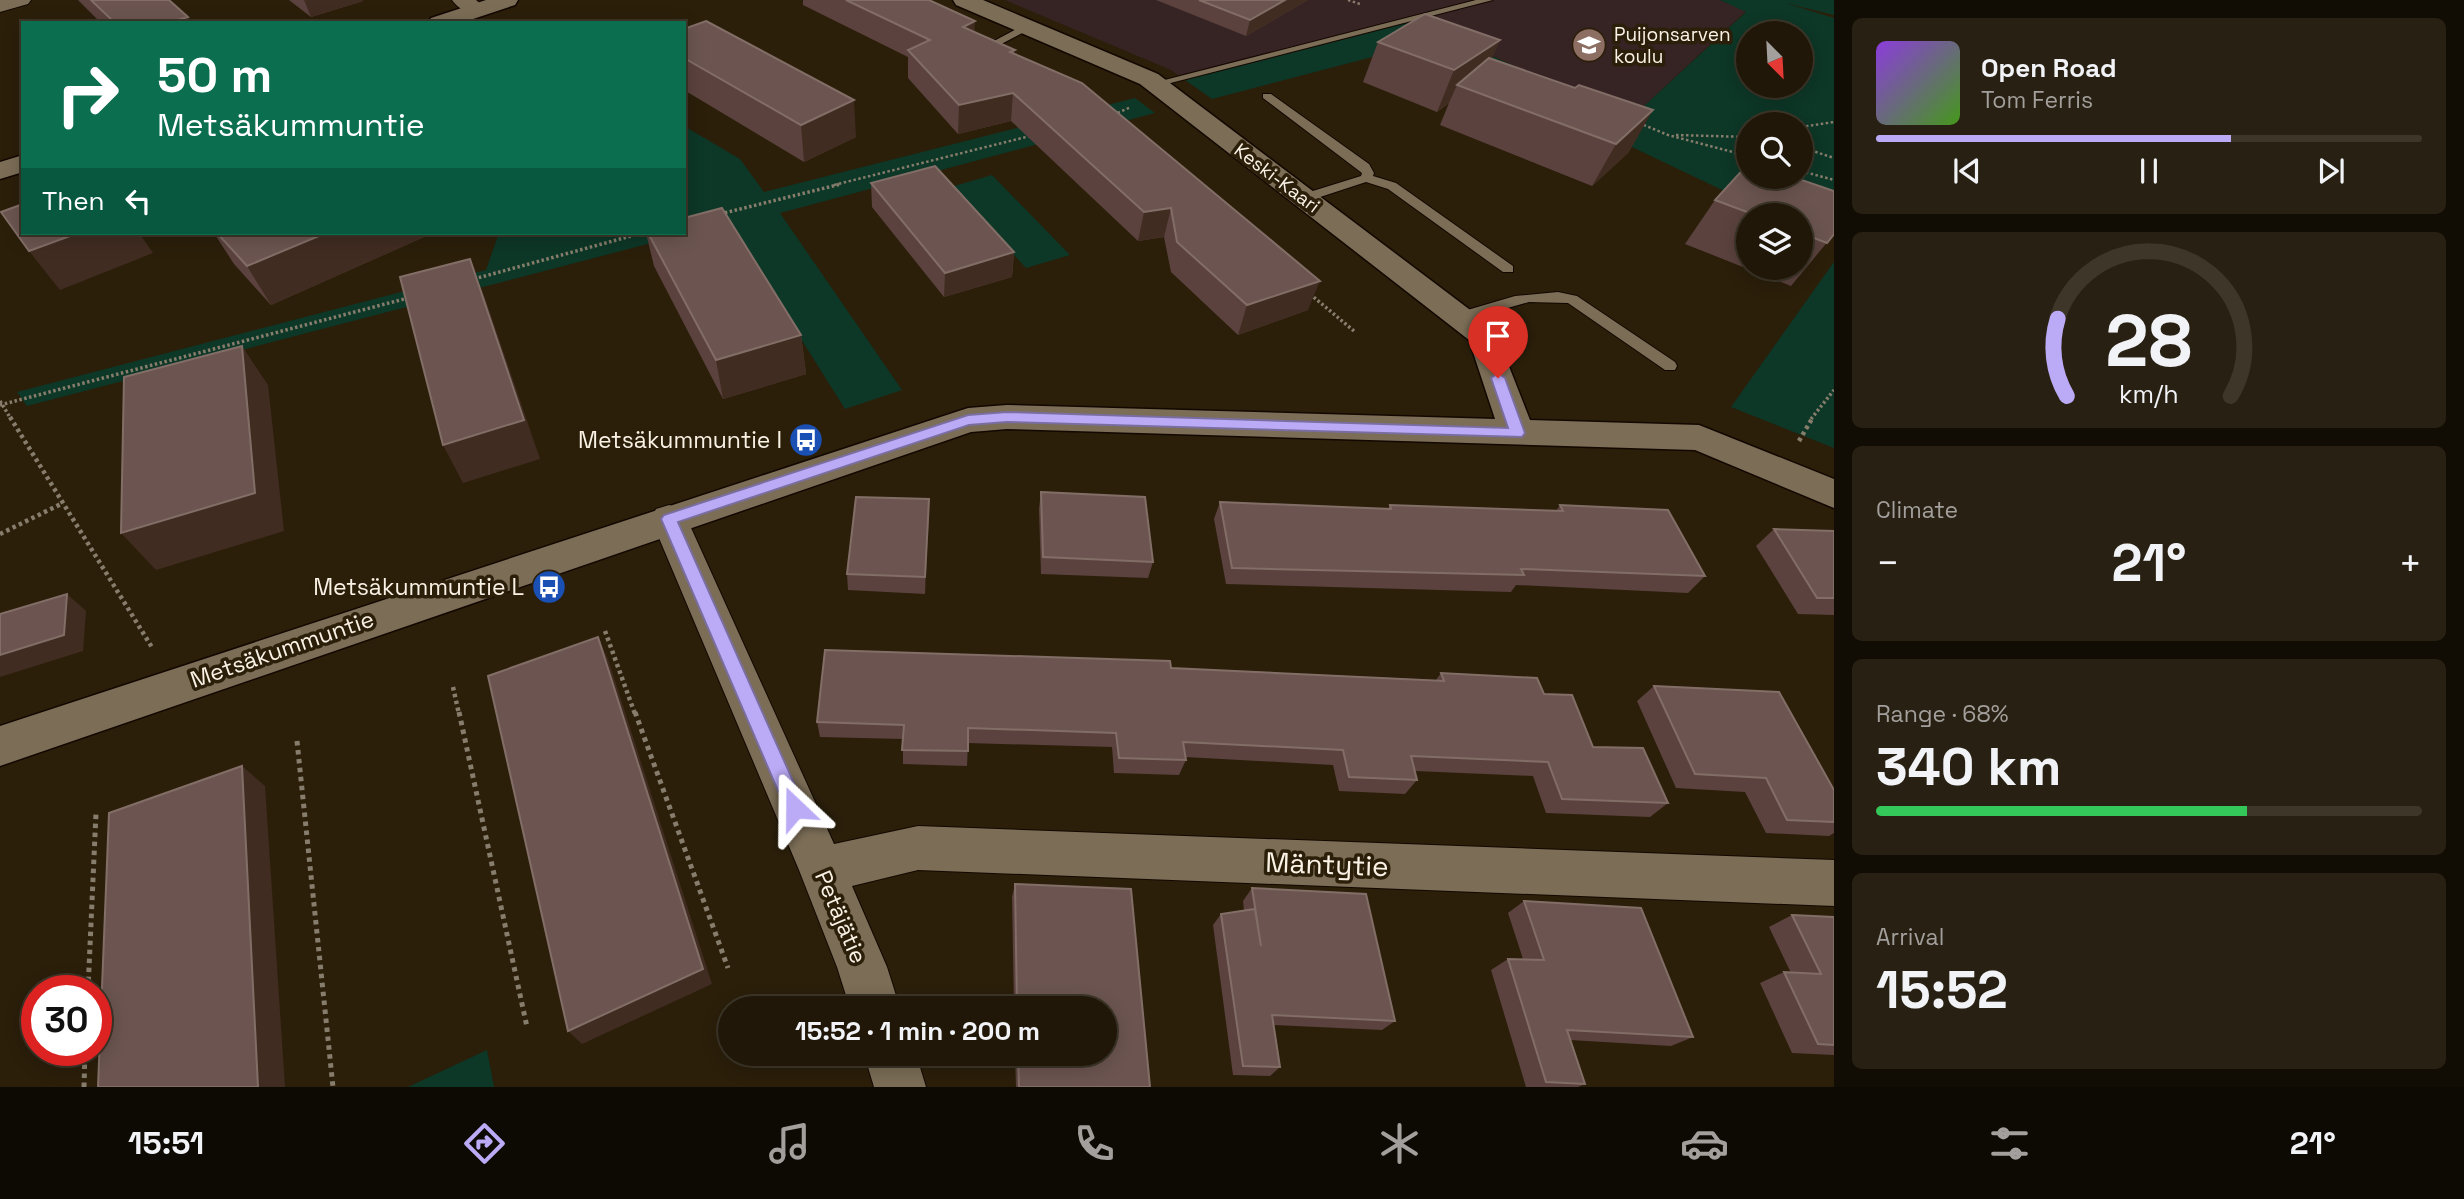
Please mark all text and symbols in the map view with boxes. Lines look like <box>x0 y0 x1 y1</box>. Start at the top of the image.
north arrow <box>1736 21 1813 98</box>
map controls <box>1736 21 1813 280</box>
place label: Puijonsarven koulu <box>1614 22 1731 69</box>
school or university icon: Puijonsarven koulu <box>1570 26 1608 64</box>
text: 50 m <box>157 44 272 106</box>
icon: right <box>42 49 133 140</box>
text: Open Road <box>1981 51 2117 85</box>
text: Tom Ferris <box>1981 85 2093 115</box>
text: Metsäkummuntie <box>157 105 425 145</box>
button: search <box>1736 112 1813 189</box>
street label: Keski-Kaari <box>1229 138 1325 218</box>
icon: previous <box>1948 152 1986 190</box>
icon: pause <box>2130 152 2168 190</box>
icon: next <box>2312 152 2350 190</box>
icon: left <box>119 182 157 220</box>
text: Then <box>42 184 105 218</box>
button: layers <box>1736 203 1813 280</box>
text: 28 <box>2106 294 2192 387</box>
pin <box>1468 306 1528 378</box>
icon: arrive <box>1479 317 1517 355</box>
text: km/h <box>2119 377 2179 409</box>
bus stop icon: Metsäkummuntie I <box>787 421 825 459</box>
place label: Metsäkummuntie I <box>578 425 782 455</box>
text: Climate <box>1876 495 1958 525</box>
text: 21° <box>2112 530 2186 596</box>
text: − <box>1876 539 1900 587</box>
text: + <box>2398 539 2422 587</box>
bus stop icon: Metsäkummuntie L <box>530 568 568 606</box>
place label: Metsäkummuntie L <box>313 572 524 602</box>
street label: Metsäkummuntie <box>186 603 378 695</box>
text: Range · 68% <box>1876 699 2009 729</box>
text: 340 km <box>1876 734 2061 800</box>
position arrow <box>758 771 832 845</box>
street label: Mäntytie <box>1265 844 1389 884</box>
street label: Petäjätie <box>808 866 874 968</box>
text: Arrival <box>1876 922 1944 952</box>
text: 15:52 <box>1876 957 2008 1023</box>
speed limit sign: 30 <box>21 975 112 1066</box>
text: 15:52 · 1 min · 200 m <box>795 1014 1040 1048</box>
icon: directions <box>460 1119 509 1168</box>
icon: music <box>765 1119 814 1168</box>
icon: phone <box>1070 1119 1119 1168</box>
icon: climate <box>1375 1119 1424 1168</box>
icon: car <box>1680 1119 1729 1168</box>
icon: filters <box>1985 1119 2034 1168</box>
text: 15:51 <box>128 1123 204 1163</box>
text: 21° <box>2290 1123 2336 1163</box>

